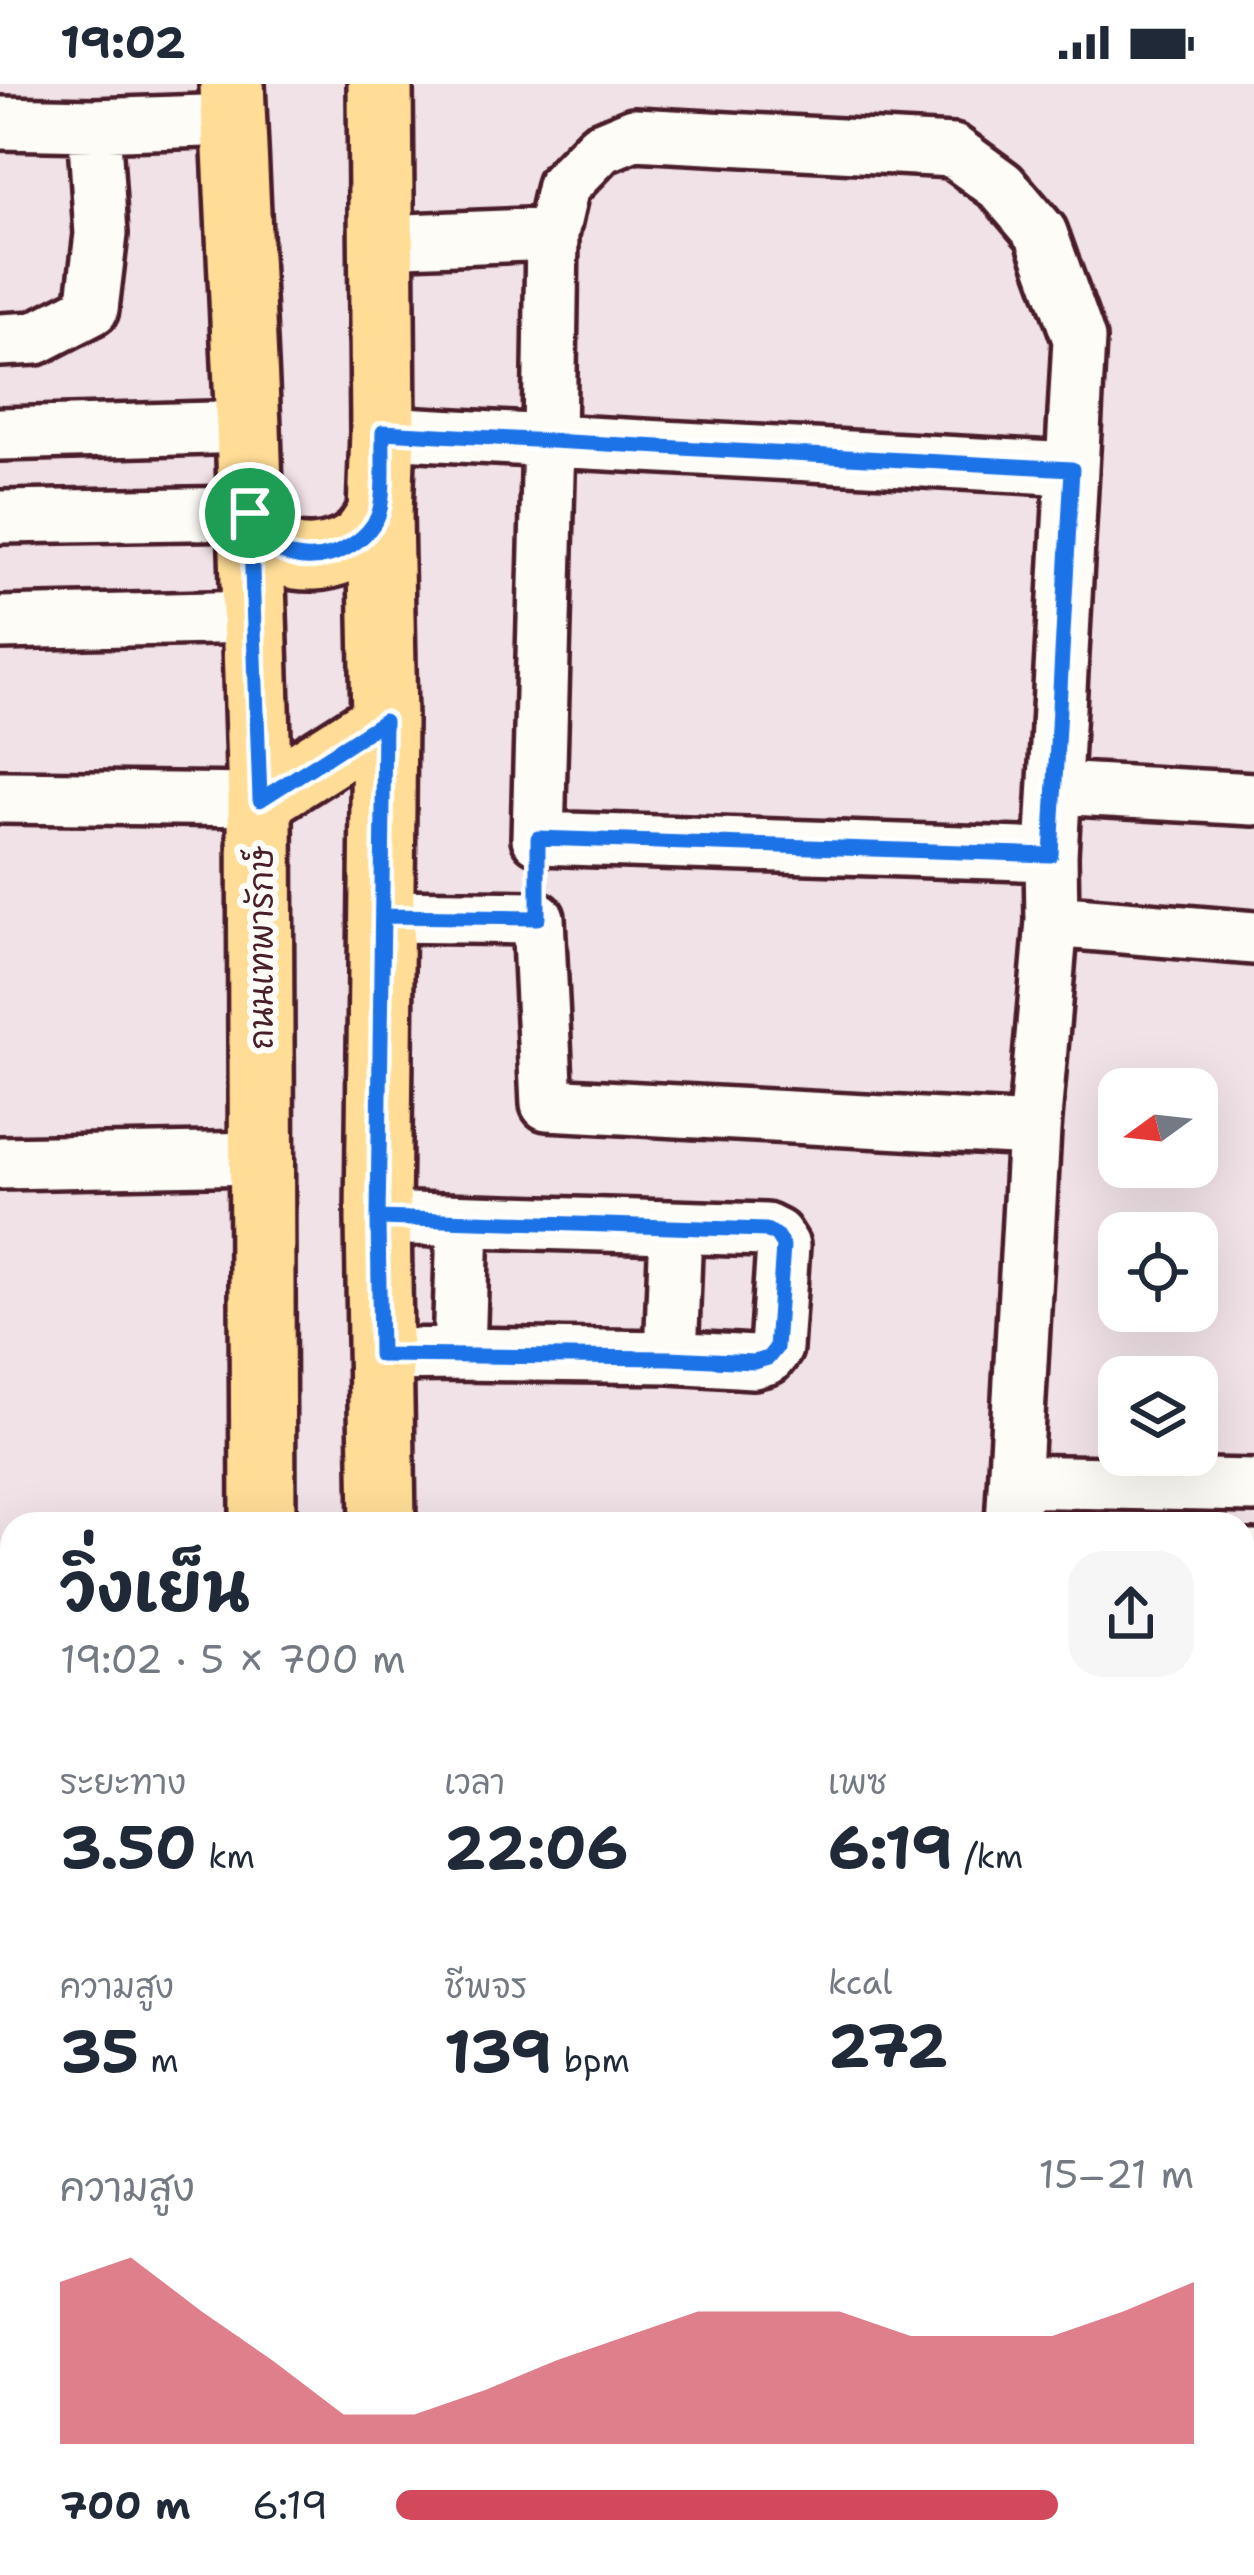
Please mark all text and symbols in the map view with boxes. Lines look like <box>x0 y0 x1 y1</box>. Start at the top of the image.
text: 19:02 <box>60 12 186 72</box>
pin <box>199 462 301 564</box>
icon: arrive <box>217 480 283 546</box>
street label: ถนนเทพารักษ์ <box>239 846 284 1050</box>
north arrow <box>1098 1068 1218 1188</box>
map controls <box>1098 1068 1218 1476</box>
button: locate <box>1098 1212 1218 1332</box>
button: layers <box>1098 1356 1218 1476</box>
text: วิ่งเย็น <box>60 1544 250 1632</box>
button: share <box>1068 1551 1194 1677</box>
text: 19:02 · 5 × 700 m <box>60 1633 406 1685</box>
text: ระยะทาง <box>60 1760 186 1805</box>
text: เวลา <box>444 1760 505 1805</box>
text: เพซ <box>828 1760 887 1805</box>
text: 3.50 <box>60 1807 197 1887</box>
text: 22:06 <box>444 1807 628 1887</box>
text: 6:19 <box>828 1807 953 1887</box>
text: km <box>197 1834 255 1879</box>
text: /km <box>953 1834 1023 1879</box>
text: kcal <box>828 1960 892 2005</box>
text: ความสูง <box>60 1964 174 2009</box>
text: ชีพจร <box>444 1964 527 2009</box>
text: 272 <box>828 2005 948 2085</box>
text: 35 <box>60 2011 139 2091</box>
text: 139 <box>444 2011 552 2091</box>
text: m <box>139 2038 179 2083</box>
text: bpm <box>552 2038 630 2083</box>
text: 15–21 m <box>1039 2148 1194 2200</box>
text: ความสูง <box>60 2161 195 2213</box>
text: 700 m <box>60 2479 191 2531</box>
text: 6:19 <box>252 2479 328 2531</box>

